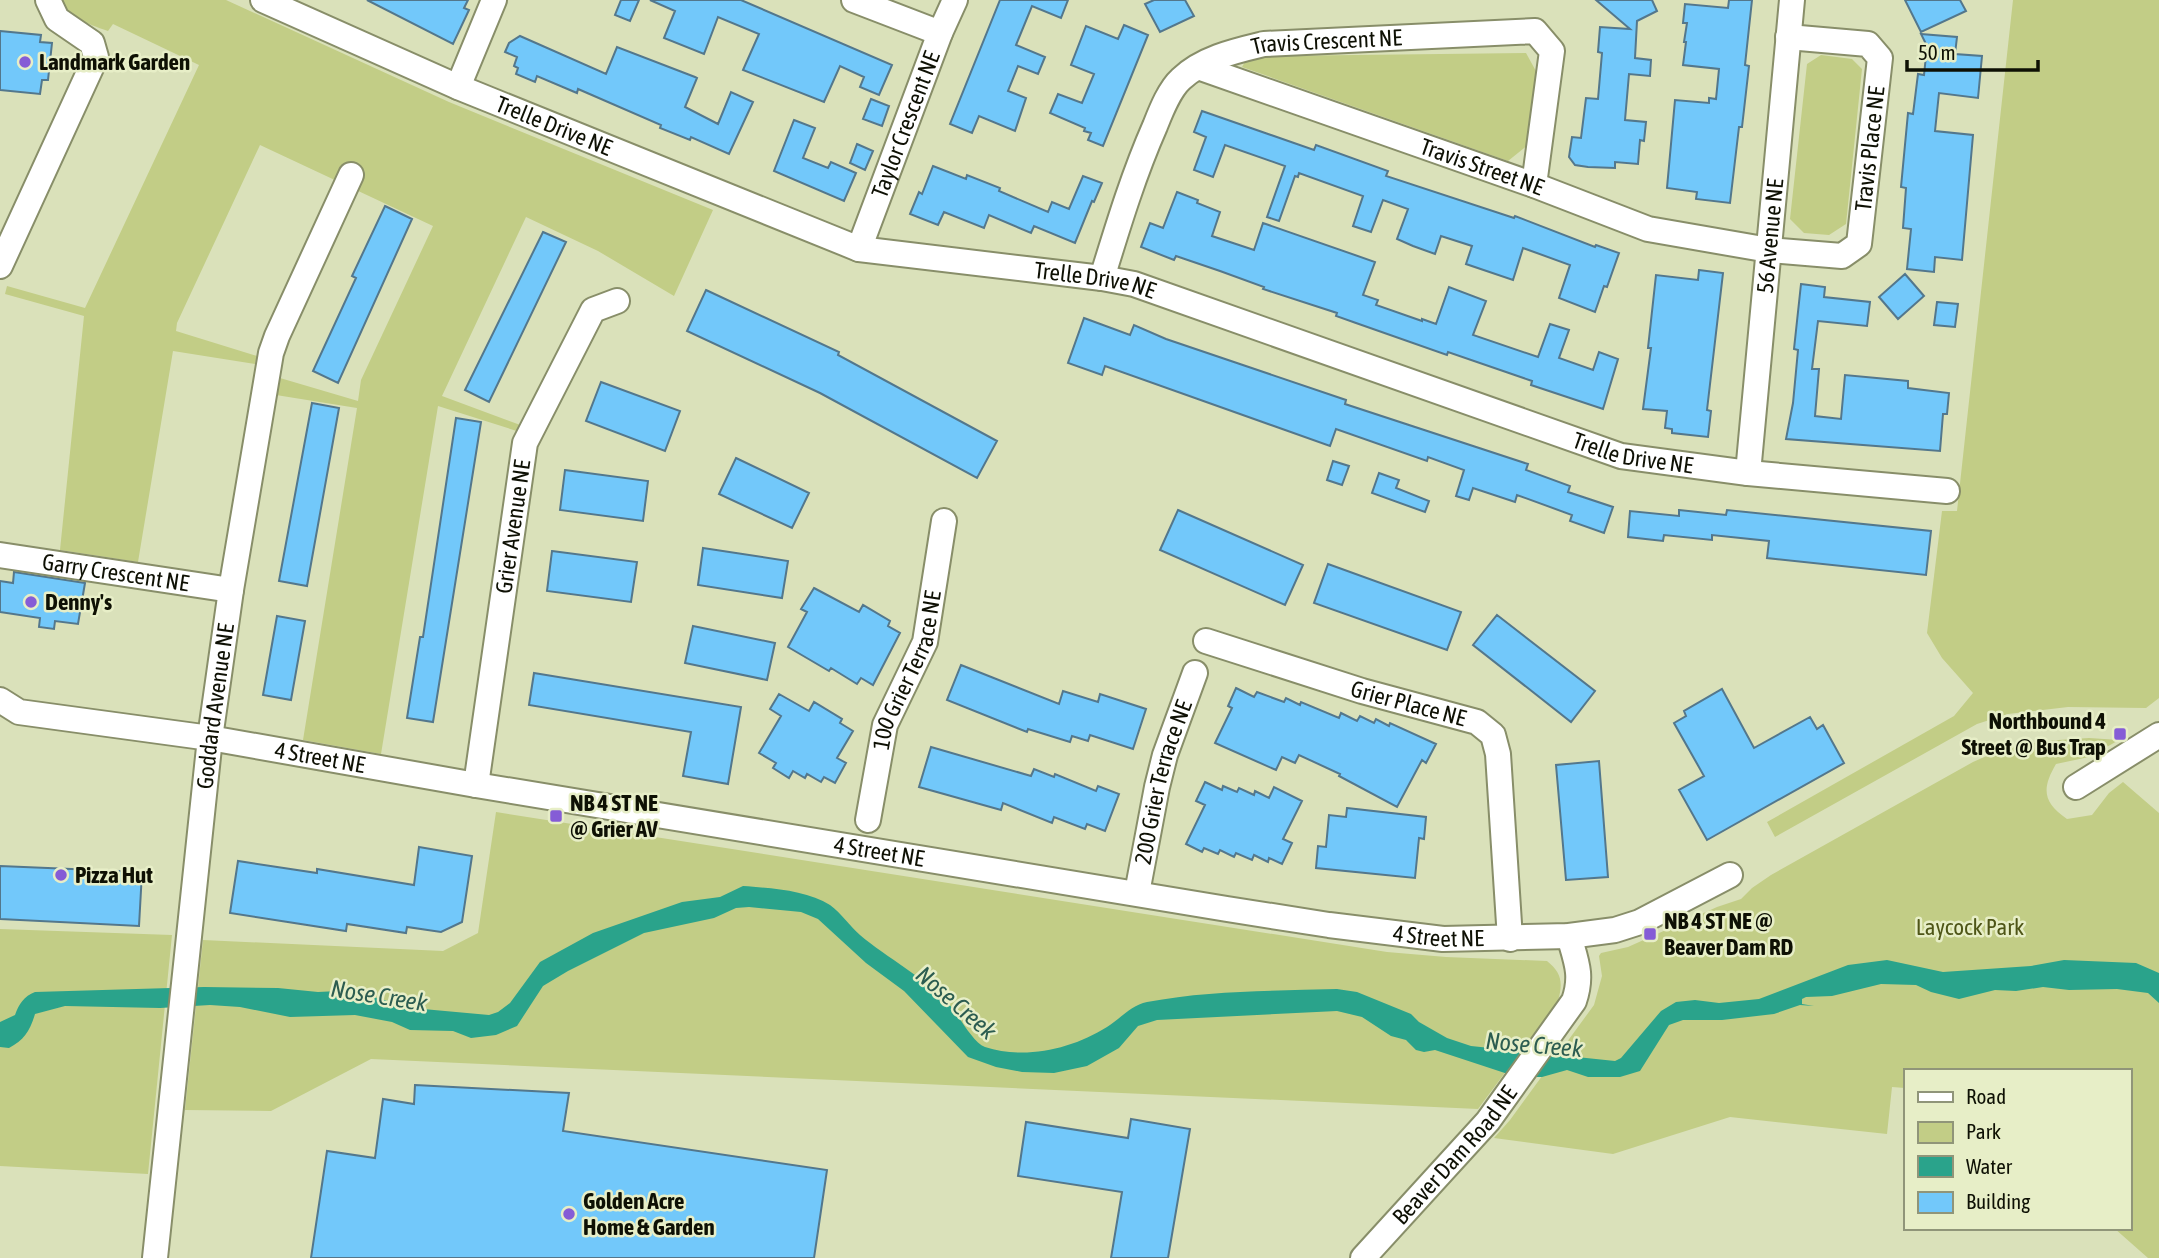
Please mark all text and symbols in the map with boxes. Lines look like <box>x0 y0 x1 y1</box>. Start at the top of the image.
street label: Travis Crescent NE <box>1249 24 1403 60</box>
scale bar <box>1907 28 2038 72</box>
text: 50 m <box>1918 40 1956 64</box>
street label: Taylor Crescent NE <box>866 47 945 201</box>
place label: Landmark Garden <box>39 49 190 75</box>
marker: Landmark Garden <box>17 54 33 70</box>
street label: Travis Place NE <box>1850 85 1890 213</box>
street label: Trelle Drive NE <box>492 91 616 161</box>
street label: Travis Street NE <box>1417 133 1548 201</box>
street label: 56 Avenue NE <box>1752 177 1788 294</box>
street label: Trelle Drive NE <box>1033 257 1159 304</box>
street label: Trelle Drive NE <box>1569 427 1695 479</box>
street label: Grier Avenue NE <box>491 458 535 595</box>
street label: Garry Crescent NE <box>40 549 191 597</box>
place label: Denny's <box>45 589 112 615</box>
street label: 100 Grier Terrace NE <box>868 589 946 752</box>
marker: Denny's <box>23 594 39 610</box>
street label: Goddard Avenue NE <box>192 622 239 790</box>
street label: Grier Place NE <box>1348 675 1469 732</box>
street label: 200 Grier Terrace NE <box>1130 696 1197 866</box>
place label: Northbound 4 Street @ Bus Trap <box>1961 708 2106 760</box>
marker: Northbound 4 Street @ Bus Trap <box>2112 726 2128 742</box>
street label: 4 Street NE <box>273 737 367 778</box>
place label: NB 4 ST NE @ Grier AV <box>570 790 659 842</box>
marker: NB 4 ST NE @ Grier AV <box>548 808 564 824</box>
street label: 4 Street NE <box>832 831 926 872</box>
place label: Pizza Hut <box>75 862 153 888</box>
marker: Pizza Hut <box>53 867 69 883</box>
place label: NB 4 ST NE @ Beaver Dam RD <box>1664 908 1793 960</box>
park label: Laycock Park <box>1916 914 2024 940</box>
street label: 4 Street NE <box>1392 920 1484 952</box>
marker: NB 4 ST NE @ Beaver Dam RD <box>1642 926 1658 942</box>
water label: Nose Creek <box>911 961 1002 1045</box>
water label: Nose Creek <box>329 975 430 1017</box>
water label: Nose Creek <box>1484 1027 1584 1062</box>
legend <box>1904 1069 2131 1230</box>
street label: Beaver Dam Road NE <box>1387 1081 1522 1230</box>
text: Road <box>1966 1084 2006 1108</box>
text: Park <box>1966 1119 2001 1143</box>
text: Water <box>1966 1154 2013 1178</box>
place label: Golden Acre Home & Garden <box>583 1188 715 1240</box>
text: Building <box>1966 1189 2030 1213</box>
marker: Golden Acre Home & Garden <box>561 1206 577 1222</box>

